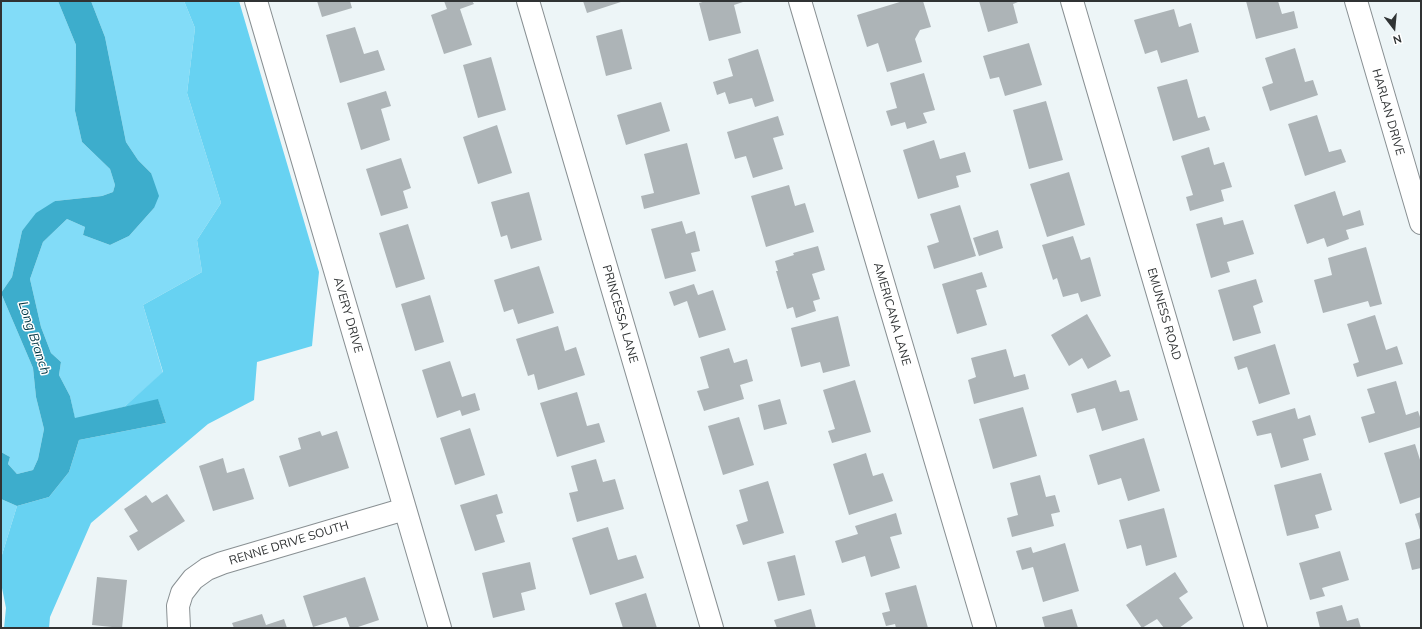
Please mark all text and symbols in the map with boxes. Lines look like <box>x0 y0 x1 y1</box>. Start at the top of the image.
north arrow <box>1374 8 1414 48</box>
text: N <box>1391 32 1403 47</box>
street label: HARLAN DRIVE <box>1369 67 1407 157</box>
street label: AMERICANA LANE <box>870 261 914 367</box>
street label: PRINCESSA LANE <box>599 263 641 365</box>
street label: EMUNESS ROAD <box>1144 266 1184 362</box>
street label: AVERY DRIVE <box>330 276 366 354</box>
water label: Long Branch <box>15 299 53 377</box>
street label: RENNE DRIVE SOUTH <box>227 518 351 568</box>

